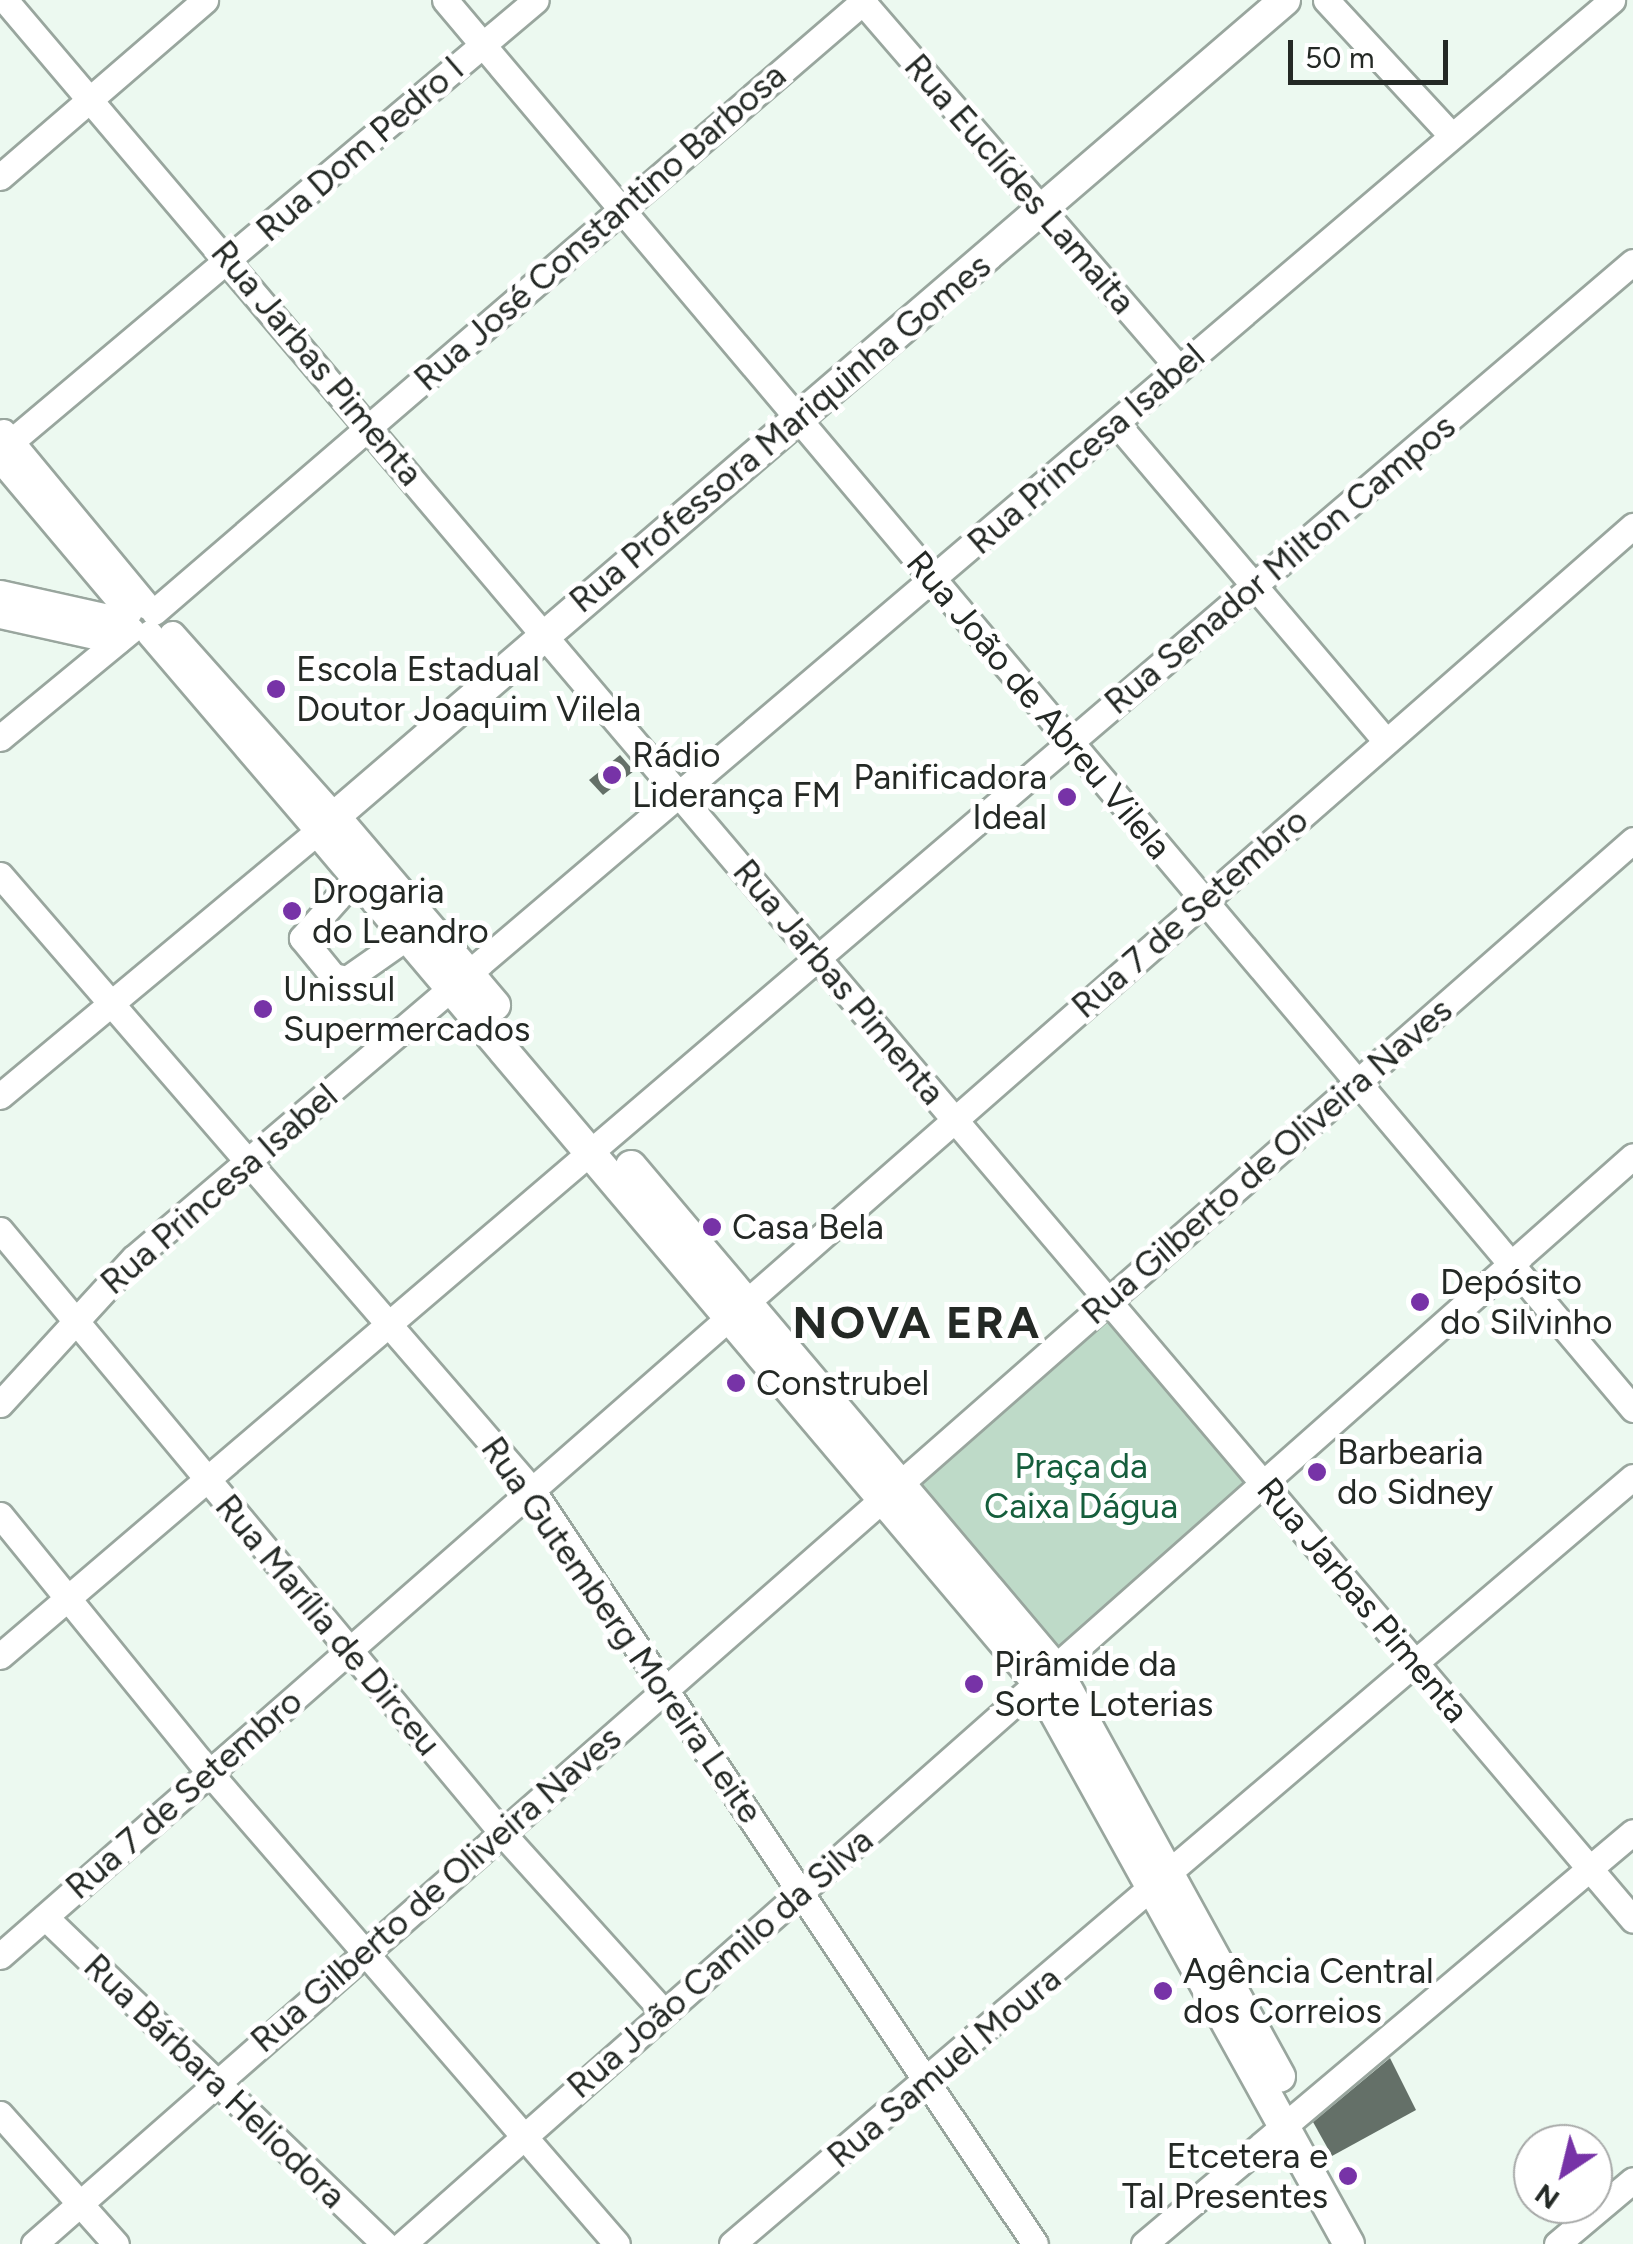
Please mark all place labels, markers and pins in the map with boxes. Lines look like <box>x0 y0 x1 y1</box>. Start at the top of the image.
place label: Escola Estadual Doutor Joaquim Vilela <box>296 648 641 730</box>
marker: Escola Estadual Doutor Joaquim Vilela <box>265 678 287 700</box>
place label: Rádio Liderança FM <box>632 734 841 816</box>
place label: Panificadora Ideal <box>853 756 1047 838</box>
marker: Rádio Liderança FM <box>601 764 623 786</box>
marker: Panificadora Ideal <box>1056 786 1078 808</box>
place label: Drogaria do Leandro <box>312 870 489 952</box>
marker: Drogaria do Leandro <box>281 900 303 922</box>
place label: Unissul Supermercados <box>283 968 530 1050</box>
marker: Unissul Supermercados <box>252 998 274 1020</box>
place label: Casa Bela <box>732 1206 884 1248</box>
marker: Casa Bela <box>701 1216 723 1238</box>
place label: Depósito do Silvinho <box>1440 1261 1612 1343</box>
marker: Depósito do Silvinho <box>1409 1291 1431 1313</box>
place label: Construbel <box>756 1362 929 1404</box>
marker: Construbel <box>725 1372 747 1394</box>
place label: Barbearia do Sidney <box>1337 1431 1493 1513</box>
marker: Barbearia do Sidney <box>1306 1461 1328 1483</box>
place label: Pirâmide da Sorte Loterias <box>994 1643 1213 1725</box>
marker: Pirâmide da Sorte Loterias <box>963 1673 985 1695</box>
place label: Agência Central dos Correios <box>1183 1950 1434 2032</box>
marker: Agência Central dos Correios <box>1152 1980 1174 2002</box>
place label: Etcetera e Tal Presentes <box>1122 2135 1328 2217</box>
marker: Etcetera e Tal Presentes <box>1337 2165 1359 2187</box>

